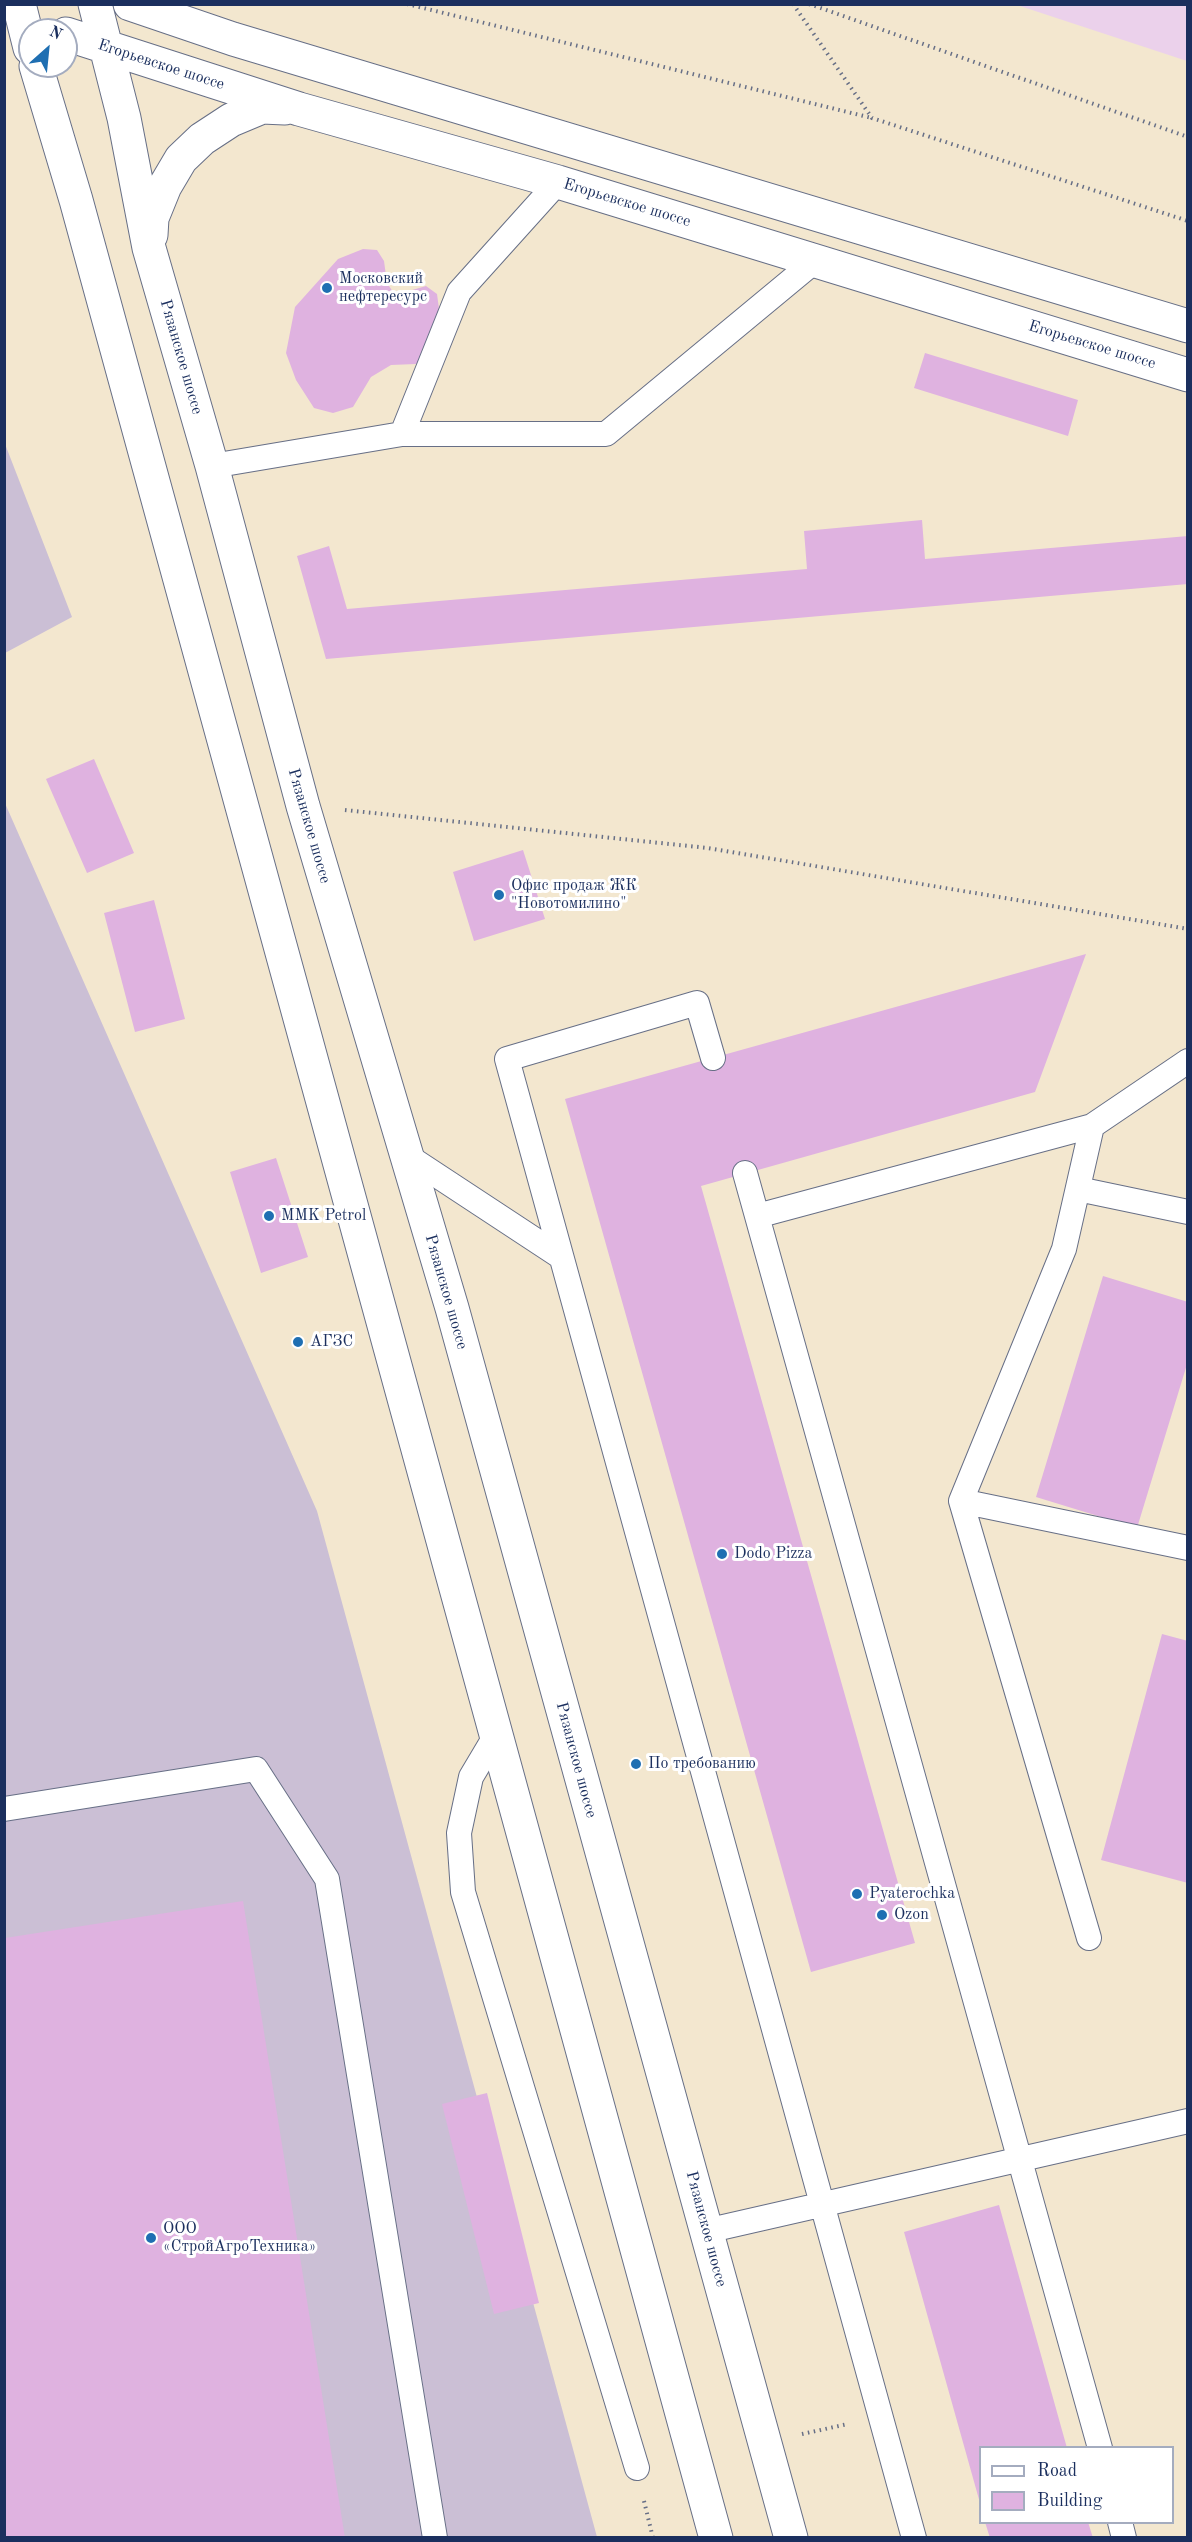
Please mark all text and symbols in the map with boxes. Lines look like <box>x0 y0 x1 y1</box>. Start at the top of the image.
north arrow <box>18 18 78 78</box>
text: N <box>46 24 64 44</box>
street label: Егорьевское шоссе <box>95 35 227 95</box>
street label: Егорьевское шоссе <box>561 175 693 231</box>
place label: Московский нефтересурс <box>339 269 427 307</box>
marker: Московский нефтересурс <box>320 281 334 295</box>
street label: Рязанское шоссе <box>155 297 207 417</box>
street label: Егорьевское шоссе <box>1026 317 1158 373</box>
street label: Рязанское шоссе <box>283 766 335 886</box>
place label: Офис продаж ЖК "Новотомилино" <box>511 876 637 914</box>
marker: Офис продаж ЖК "Новотомилино" <box>492 888 506 902</box>
place label: MMK Petrol <box>281 1206 366 1226</box>
marker: MMK Petrol <box>262 1209 276 1223</box>
street label: Рязанское шоссе <box>420 1232 472 1352</box>
place label: АГЗС <box>310 1332 353 1352</box>
marker: АГЗС <box>291 1335 305 1349</box>
place label: Dodo Pizza <box>734 1544 812 1564</box>
marker: Dodo Pizza <box>715 1547 729 1561</box>
street label: Рязанское шоссе <box>551 1700 601 1820</box>
place label: По требованию <box>648 1754 756 1774</box>
marker: По требованию <box>629 1757 643 1771</box>
place label: Pyaterochka <box>869 1884 955 1904</box>
marker: Pyaterochka <box>850 1887 864 1901</box>
place label: Ozon <box>894 1905 929 1925</box>
marker: Ozon <box>875 1908 889 1922</box>
street label: Рязанское шоссе <box>681 2169 731 2289</box>
place label: ООО «СтройАгроТехника» <box>163 2219 316 2257</box>
marker: ООО «СтройАгроТехника» <box>144 2231 158 2245</box>
legend <box>979 2446 1174 2524</box>
text: Road <box>1037 2462 1077 2480</box>
text: Building <box>1037 2492 1102 2510</box>

